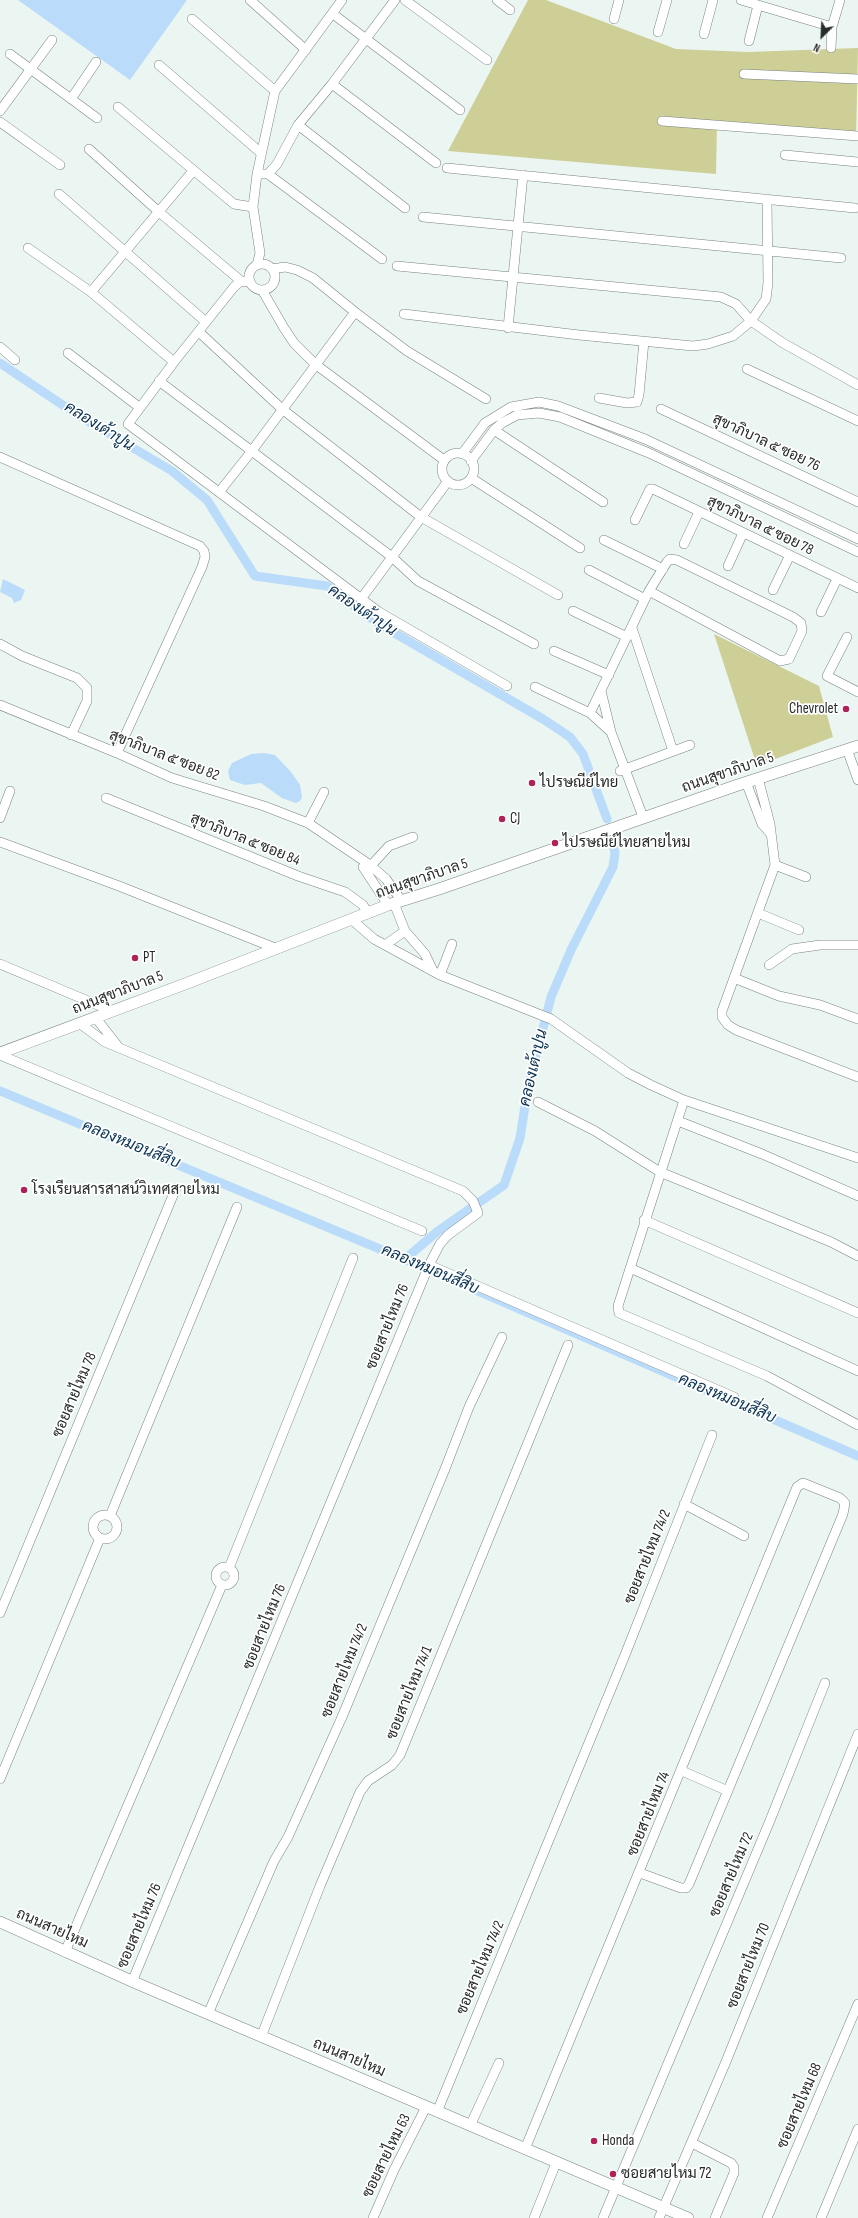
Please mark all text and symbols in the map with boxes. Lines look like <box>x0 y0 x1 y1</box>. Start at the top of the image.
north arrow <box>802 16 842 56</box>
text: N <box>812 40 822 55</box>
water label: คลองเต้าปูน <box>61 398 137 456</box>
street label: สุขาภิบาล ๕ ซอย 76 <box>710 410 822 476</box>
street label: สุขาภิบาล ๕ ซอย 78 <box>704 492 816 560</box>
water label: คลองเต้าปูน <box>324 581 400 641</box>
place label: Chevrolet <box>789 700 838 718</box>
marker: Chevrolet <box>841 704 851 714</box>
street label: สุขาภิบาล ๕ ซอย 82 <box>106 727 222 785</box>
street label: ถนนสุขาภิบาล 5 <box>680 749 776 797</box>
place label: ไปรษณีย์ไทย <box>540 774 618 792</box>
marker: ไปรษณีย์ไทย <box>527 778 537 788</box>
street label: สุขาภิบาล ๕ ซอย 84 <box>187 810 303 870</box>
place label: CJ <box>510 810 520 828</box>
marker: CJ <box>497 814 507 824</box>
place label: ไปรษณีย์ไทยสายไหม <box>563 834 691 852</box>
marker: ไปรษณีย์ไทยสายไหม <box>550 838 560 848</box>
street label: ถนนสุขาภิบาล 5 <box>374 855 470 903</box>
place label: PT <box>143 949 155 967</box>
marker: PT <box>130 953 140 963</box>
street label: ถนนสุขาภิบาล 5 <box>70 967 166 1019</box>
water label: คลองเต้าปูน <box>516 1028 552 1108</box>
water label: คลองหมอนสี่สิบ <box>79 1117 183 1173</box>
place label: โรงเรียนสารสาสน์วิเทศสายไหม <box>32 1181 220 1199</box>
marker: โรงเรียนสารสาสน์วิเทศสายไหม <box>19 1185 29 1195</box>
water label: คลองหมอนสี่สิบ <box>378 1241 482 1299</box>
street label: ซอยสายไหม 76 <box>363 1282 413 1372</box>
street label: ซอยสายไหม 78 <box>49 1350 101 1440</box>
water label: คลองหมอนสี่สิบ <box>675 1370 779 1428</box>
street label: ซอยสายไหม 74/2 <box>621 1507 675 1607</box>
street label: ซอยสายไหม 76 <box>240 1582 290 1672</box>
street label: ซอยสายไหม 74/2 <box>318 1621 372 1721</box>
street label: ซอยสายไหม 74/1 <box>383 1644 437 1742</box>
street label: ซอยสายไหม 74 <box>624 1769 674 1859</box>
street label: ซอยสายไหม 72 <box>706 1830 758 1920</box>
street label: ซอยสายไหม 76 <box>114 1881 166 1971</box>
street label: ถนนสายไหม <box>13 1905 91 1953</box>
street label: ซอยสายไหม 74/2 <box>453 1918 509 2018</box>
street label: ซอยสายไหม 70 <box>724 1921 774 2011</box>
street label: ถนนสายไหม <box>310 2035 388 2081</box>
street label: ซอยสายไหม 68 <box>774 2060 826 2152</box>
street label: ซอยสายไหม 63 <box>359 2111 415 2201</box>
place label: Honda <box>602 2132 634 2150</box>
marker: Honda <box>589 2136 599 2146</box>
place label: ซอยสายไหม 72 <box>621 2165 711 2183</box>
marker: ซอยสายไหม 72 <box>608 2169 618 2179</box>

